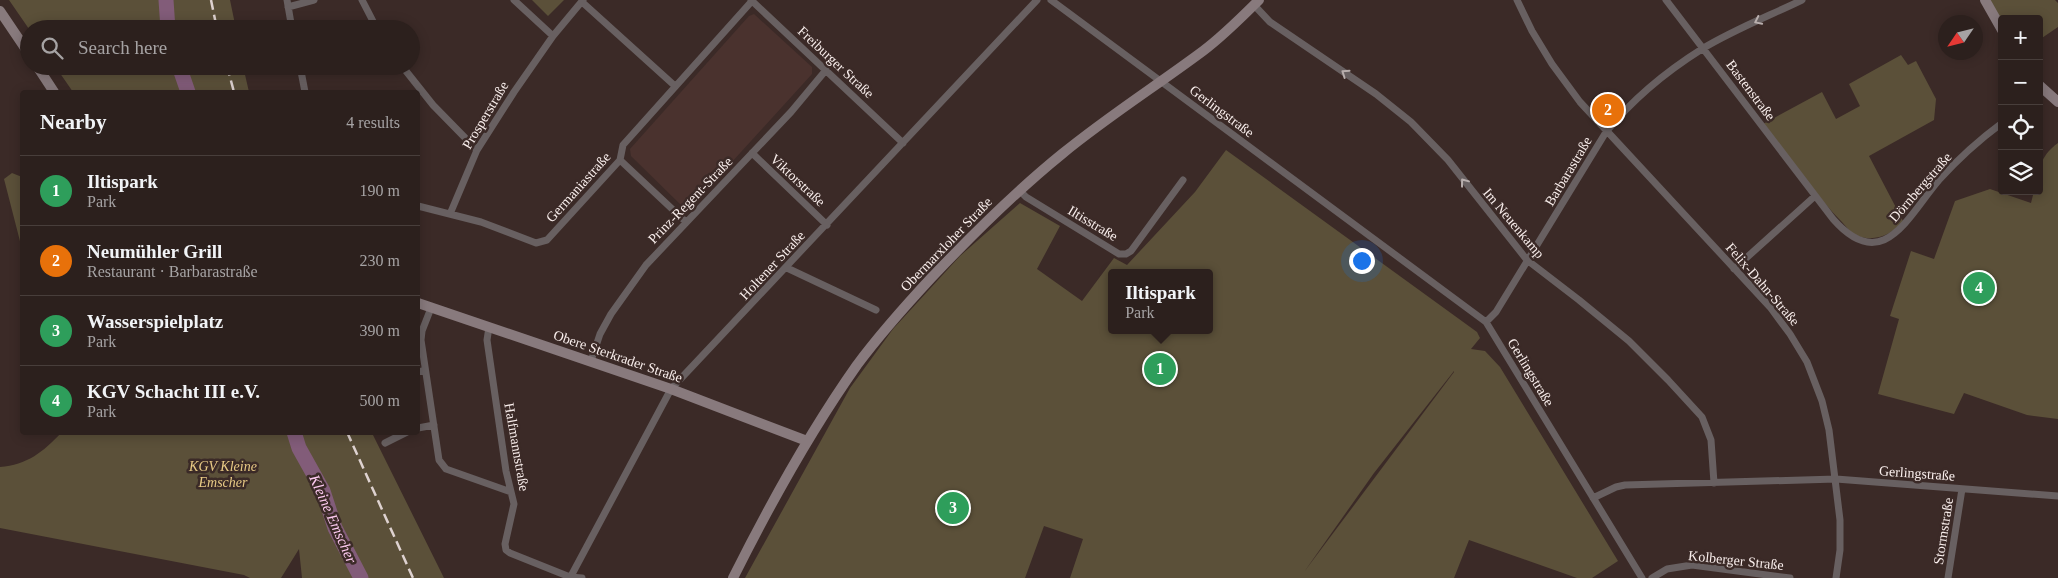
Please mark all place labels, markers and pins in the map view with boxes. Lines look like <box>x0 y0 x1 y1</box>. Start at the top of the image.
pin: 2 <box>1592 91 1624 129</box>
pin: 4 <box>1963 269 1995 307</box>
pin: 1 <box>1144 350 1176 388</box>
pin: 3 <box>937 489 969 527</box>

